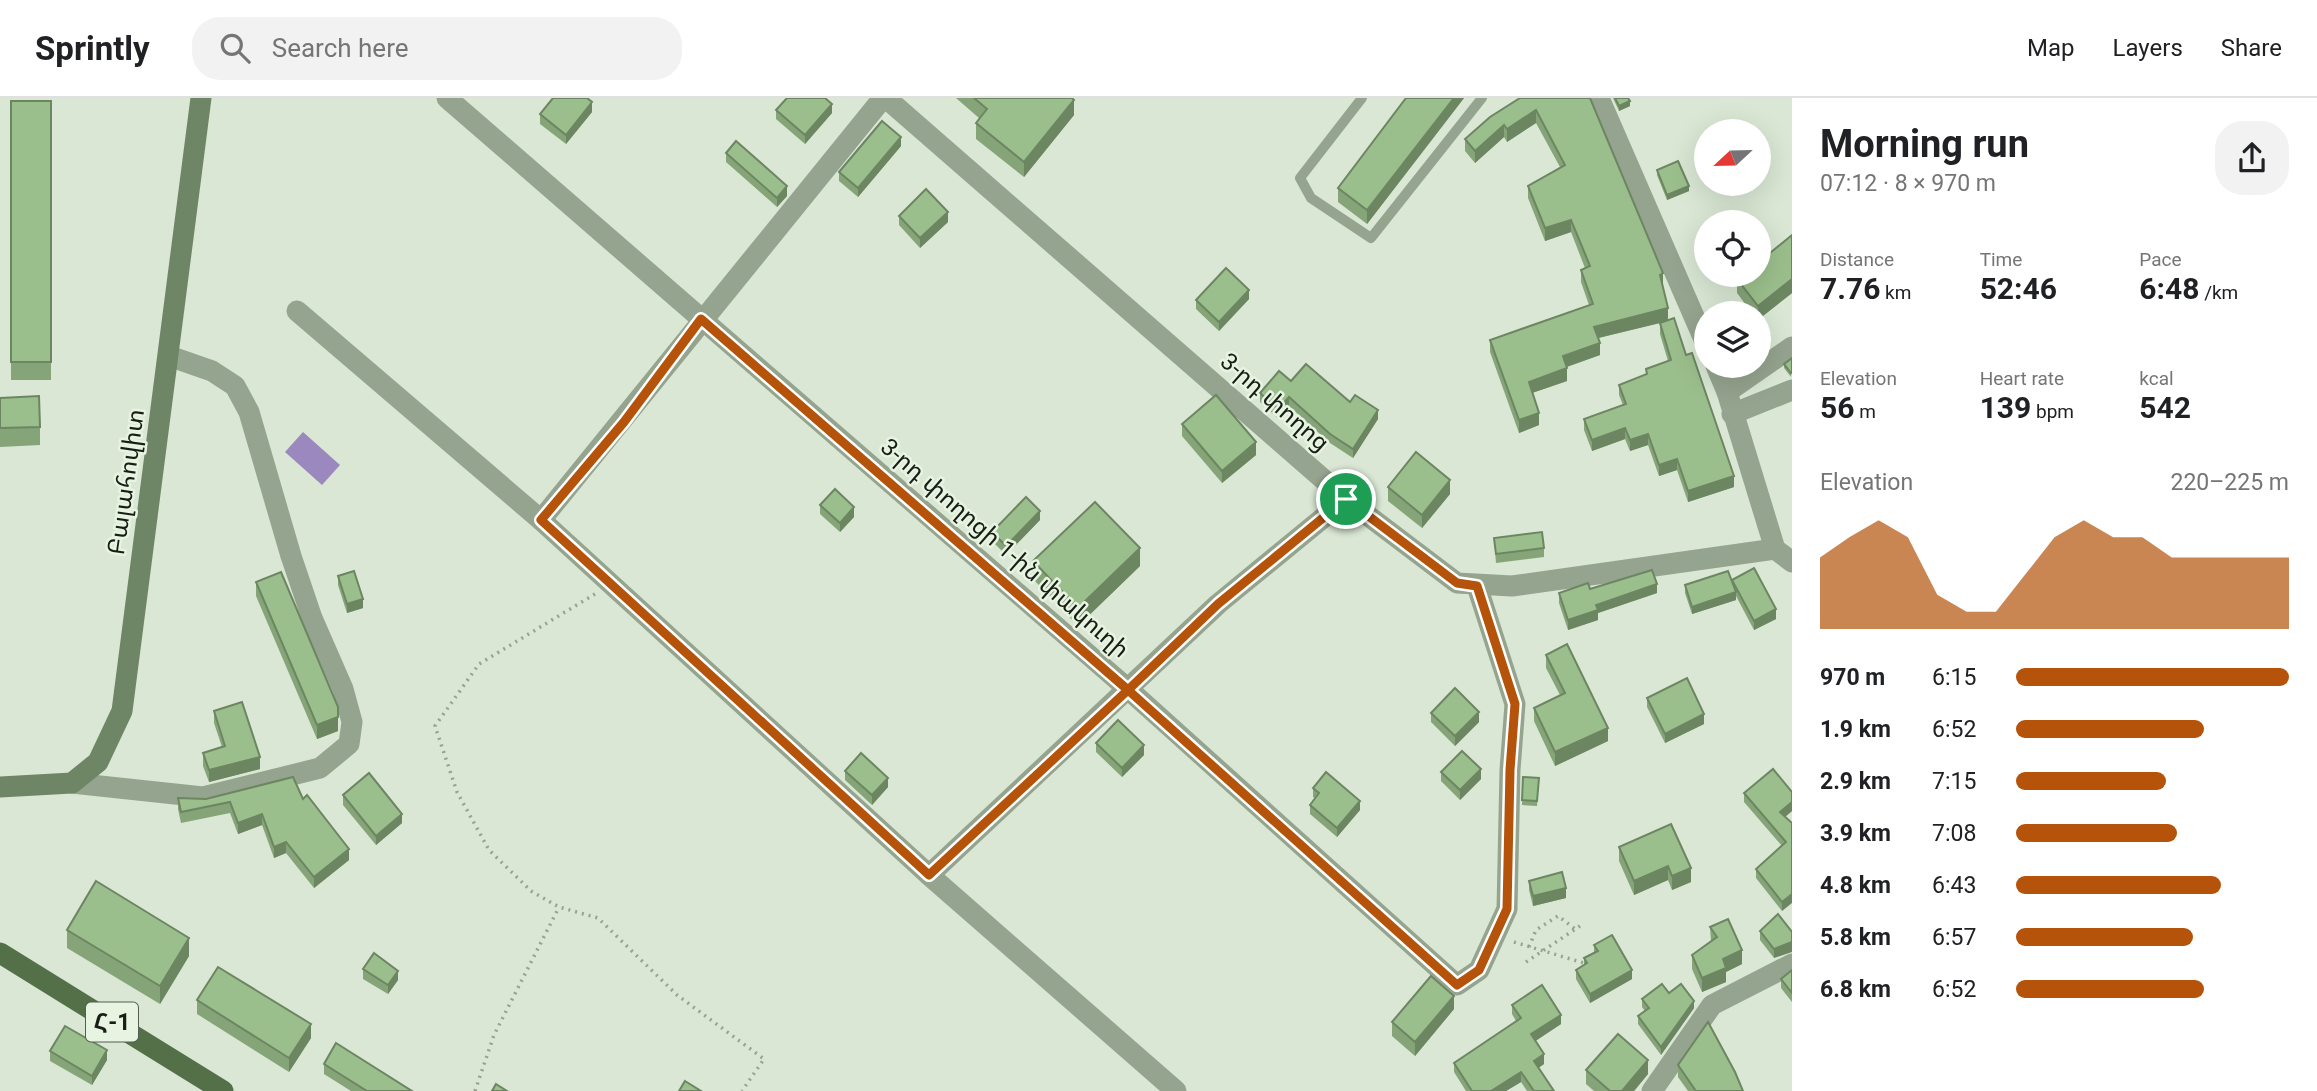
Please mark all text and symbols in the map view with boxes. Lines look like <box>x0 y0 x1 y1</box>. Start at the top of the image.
search box <box>192 17 682 80</box>
text: Sprintly <box>35 29 150 68</box>
icon: search <box>216 29 254 67</box>
text: Search here <box>272 33 409 63</box>
text: Map <box>2027 34 2075 62</box>
text: Layers <box>2113 34 2183 62</box>
text: Share <box>2221 34 2282 62</box>
north arrow <box>1694 119 1771 196</box>
map controls <box>1694 119 1771 378</box>
button: share <box>2215 121 2289 195</box>
text: Morning run <box>1820 122 2029 166</box>
text: 07:12 · 8 × 970 m <box>1820 170 1996 197</box>
button: locate <box>1694 210 1771 287</box>
text: Distance <box>1820 248 1894 271</box>
text: Time <box>1980 248 2022 271</box>
text: Pace <box>2139 248 2182 271</box>
text: 7.76 <box>1820 271 1880 306</box>
text: 52:46 <box>1980 271 2057 306</box>
text: 6:48 <box>2139 271 2199 306</box>
text: km <box>1880 281 1911 304</box>
text: /km <box>2199 281 2238 304</box>
button: layers <box>1694 301 1771 378</box>
street label: 3-րդ փողոց <box>1215 347 1335 457</box>
text: Elevation <box>1820 367 1897 390</box>
text: Heart rate <box>1980 367 2064 390</box>
text: kcal <box>2139 367 2174 390</box>
text: 56 <box>1820 390 1854 425</box>
text: 139 <box>1980 390 2031 425</box>
text: 542 <box>2139 390 2191 425</box>
text: m <box>1854 400 1876 423</box>
text: bpm <box>2031 400 2074 423</box>
street label: Բալահովիտ <box>102 407 150 557</box>
street label: 3-րդ փողոցի 1-ին փակուղի <box>875 433 1135 663</box>
pin <box>1316 469 1376 529</box>
text: Elevation <box>1820 469 1913 496</box>
text: 220–225 m <box>2170 469 2289 496</box>
icon: arrive <box>1327 480 1365 518</box>
text: 970 m <box>1820 664 1885 691</box>
text: 6:15 <box>1932 664 1976 691</box>
text: 1.9 km <box>1820 716 1891 743</box>
text: 6:52 <box>1932 716 1976 743</box>
text: 2.9 km <box>1820 768 1891 795</box>
text: 7:15 <box>1932 768 1976 795</box>
text: 3.9 km <box>1820 820 1891 847</box>
text: 7:08 <box>1932 820 1976 847</box>
text: 4.8 km <box>1820 872 1891 899</box>
text: 6:43 <box>1932 872 1976 899</box>
text: 5.8 km <box>1820 924 1891 951</box>
text: 6:57 <box>1932 924 1976 951</box>
text: 6.8 km <box>1820 976 1891 1003</box>
text: 6:52 <box>1932 976 1976 1003</box>
road number: Հ-1 <box>86 1002 138 1042</box>

